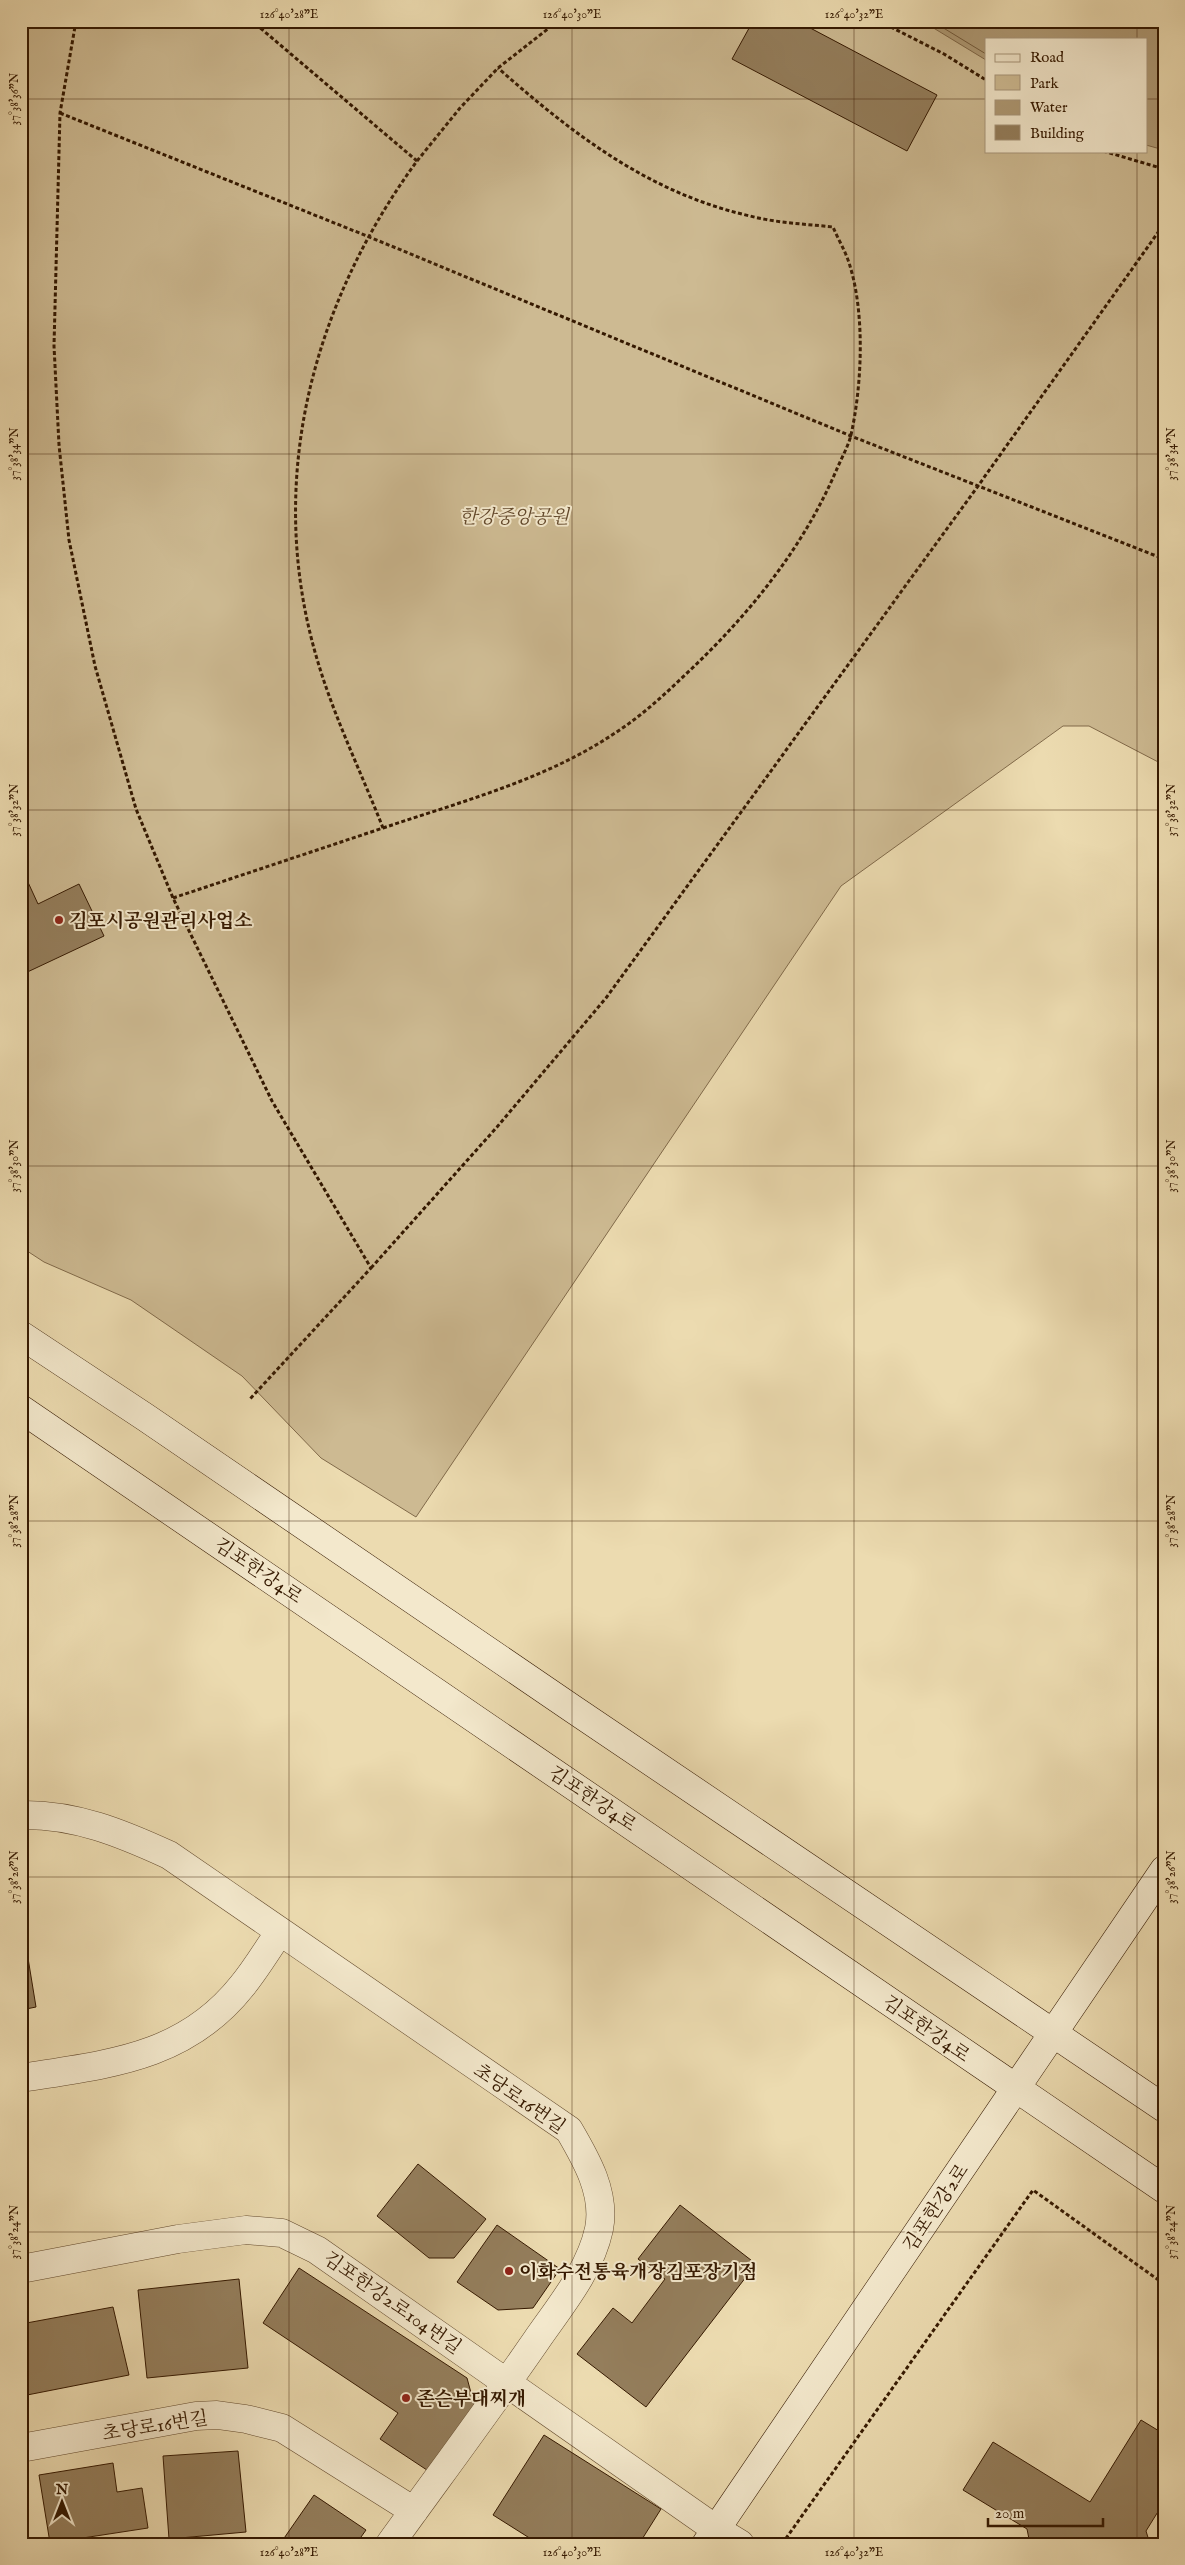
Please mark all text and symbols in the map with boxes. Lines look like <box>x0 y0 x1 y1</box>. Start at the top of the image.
text: 126°40'28"E <box>260 7 318 22</box>
text: 126°40'30"E <box>543 7 601 22</box>
text: 126°40'32"E <box>825 7 883 22</box>
legend <box>985 38 1148 152</box>
text: Road <box>1030 48 1065 67</box>
text: 37°38'36"N <box>7 72 22 125</box>
text: Park <box>1030 74 1060 93</box>
text: Water <box>1030 98 1068 117</box>
text: Building <box>1030 124 1085 143</box>
text: 37°38'34"N <box>7 427 22 481</box>
text: 37°38'34"N <box>1164 427 1179 481</box>
park label: 한강중앙공원 <box>459 506 571 530</box>
text: 37°38'32"N <box>7 783 22 836</box>
text: 37°38'32"N <box>1164 783 1179 836</box>
place label: 김포시공원관리사업소 <box>69 910 253 934</box>
marker: 김포시공원관리사업소 <box>53 914 65 926</box>
text: 37°38'30"N <box>7 1139 22 1193</box>
text: 37°38'30"N <box>1164 1139 1179 1193</box>
text: 37°38'28"N <box>7 1494 22 1548</box>
text: 37°38'28"N <box>1164 1494 1179 1548</box>
street label: 김포한강4로 <box>209 1533 306 1610</box>
street label: 김포한강4로 <box>543 1761 640 1838</box>
text: 37°38'26"N <box>7 1850 22 1904</box>
text: 37°38'26"N <box>1164 1850 1179 1904</box>
street label: 김포한강4로 <box>878 1991 974 2068</box>
street label: 초당로16번길 <box>468 2059 570 2140</box>
street label: 김포한강2로 <box>899 2160 975 2257</box>
text: 37°38'24"N <box>7 2204 22 2259</box>
text: 37°38'24"N <box>1164 2204 1179 2259</box>
street label: 김포한강2로104번길 <box>318 2247 466 2360</box>
place label: 이화수전통육개장김포장기점 <box>519 2261 758 2285</box>
marker: 이화수전통육개장김포장기점 <box>503 2265 515 2277</box>
place label: 존슨부대찌개 <box>416 2388 526 2412</box>
marker: 존슨부대찌개 <box>400 2392 412 2404</box>
street label: 초당로16번길 <box>101 2407 210 2447</box>
north arrow <box>38 2478 88 2528</box>
text: N <box>55 2481 68 2499</box>
scale bar <box>988 2495 1102 2527</box>
text: 20 m <box>995 2504 1025 2523</box>
text: 126°40'28"E <box>260 2545 318 2560</box>
text: 126°40'30"E <box>543 2545 601 2560</box>
text: 126°40'32"E <box>825 2545 883 2560</box>

